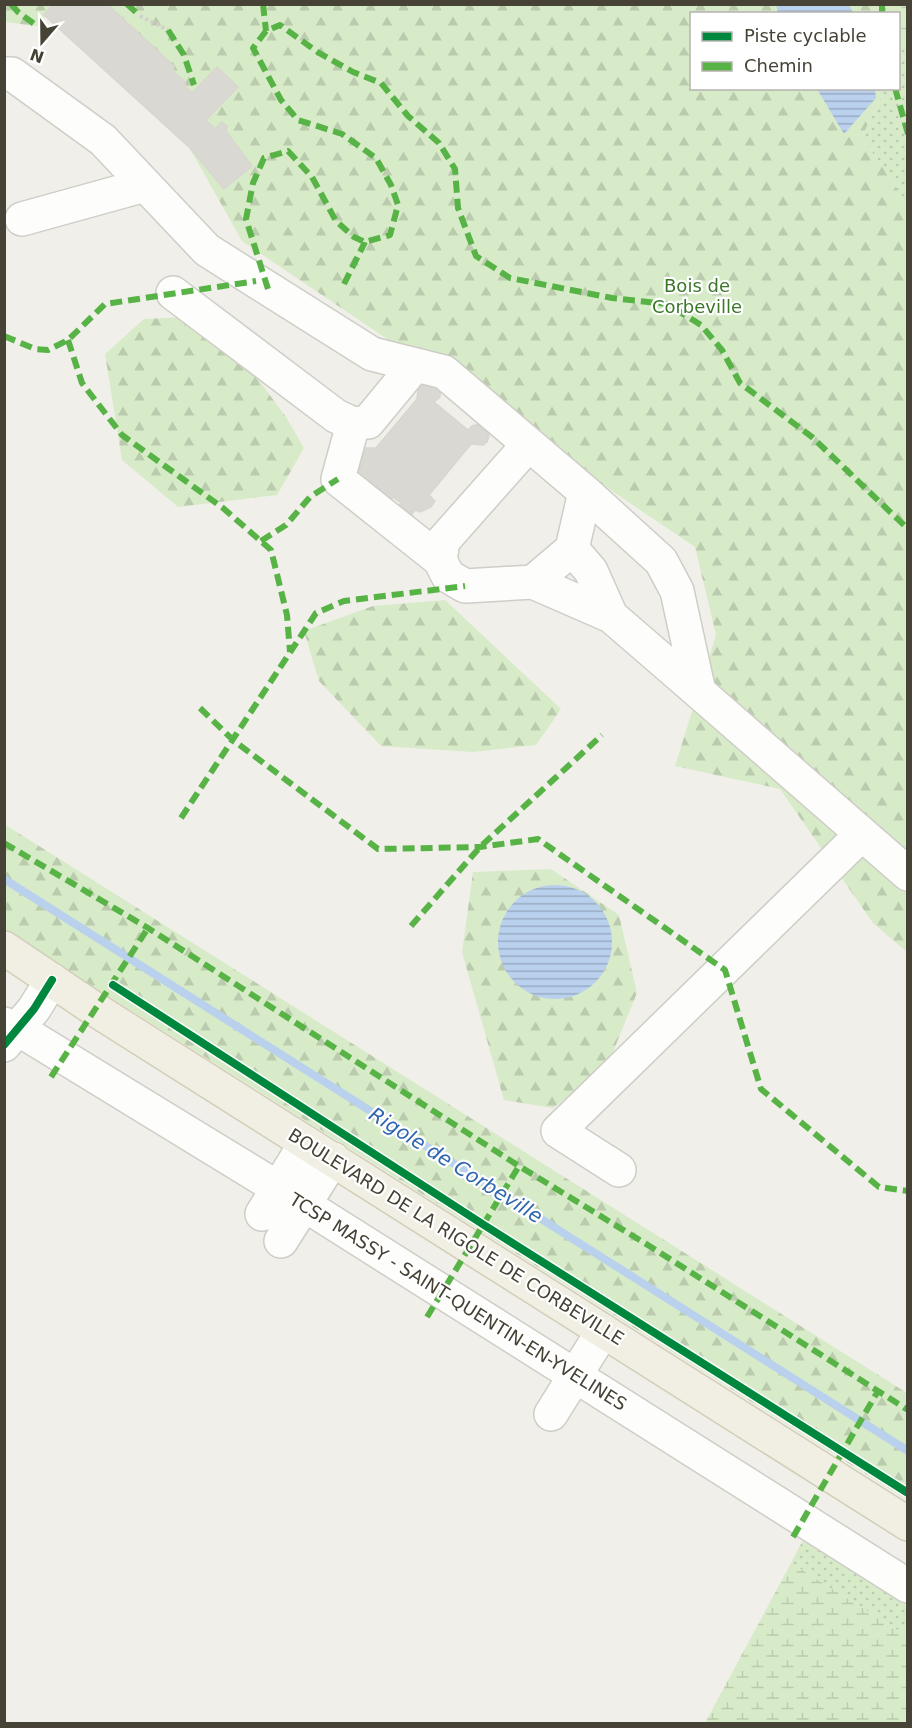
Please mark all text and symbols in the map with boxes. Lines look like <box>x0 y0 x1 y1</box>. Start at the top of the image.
north arrow <box>12 12 72 72</box>
legend <box>690 12 900 90</box>
text: Piste cyclable <box>744 25 867 46</box>
text: N <box>27 44 47 67</box>
text: Chemin <box>744 55 813 76</box>
park label: Bois de Corbeville <box>652 275 742 317</box>
water label: Rigole de Corbeville <box>365 1102 547 1228</box>
street label: BOULEVARD DE LA RIGOLE DE CORBEVILLE <box>285 1124 628 1349</box>
street label: TCSP MASSY - SAINT-QUENTIN-EN-YVELINES <box>285 1188 631 1415</box>

